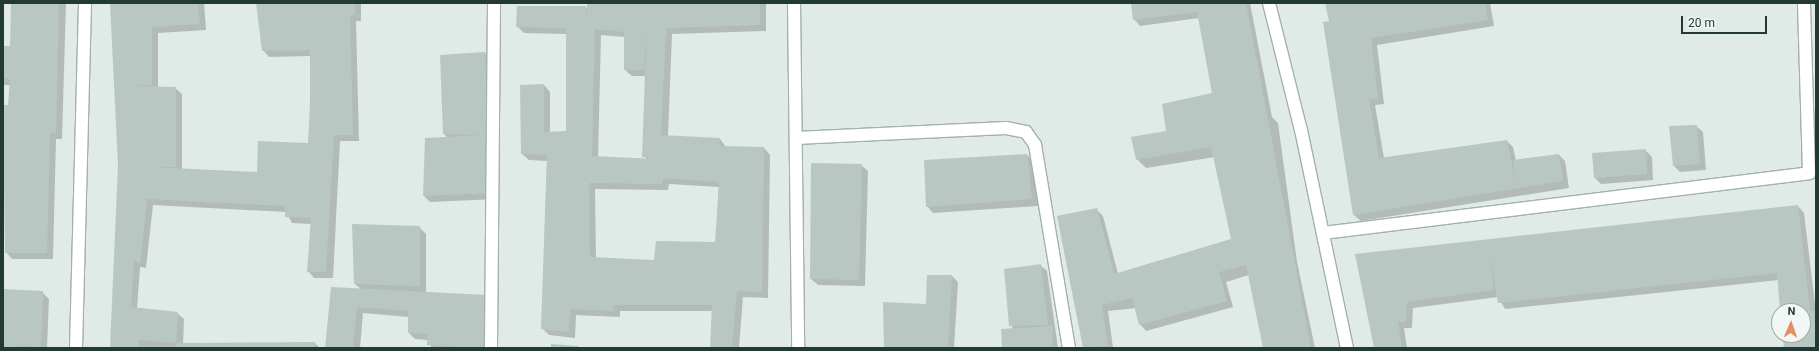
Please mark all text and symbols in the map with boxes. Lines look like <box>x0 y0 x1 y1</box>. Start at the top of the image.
scale bar <box>1683 8 1769 34</box>
text: 20 m <box>1688 16 1715 30</box>
north arrow <box>1771 303 1811 343</box>
text: N <box>1787 305 1796 318</box>

